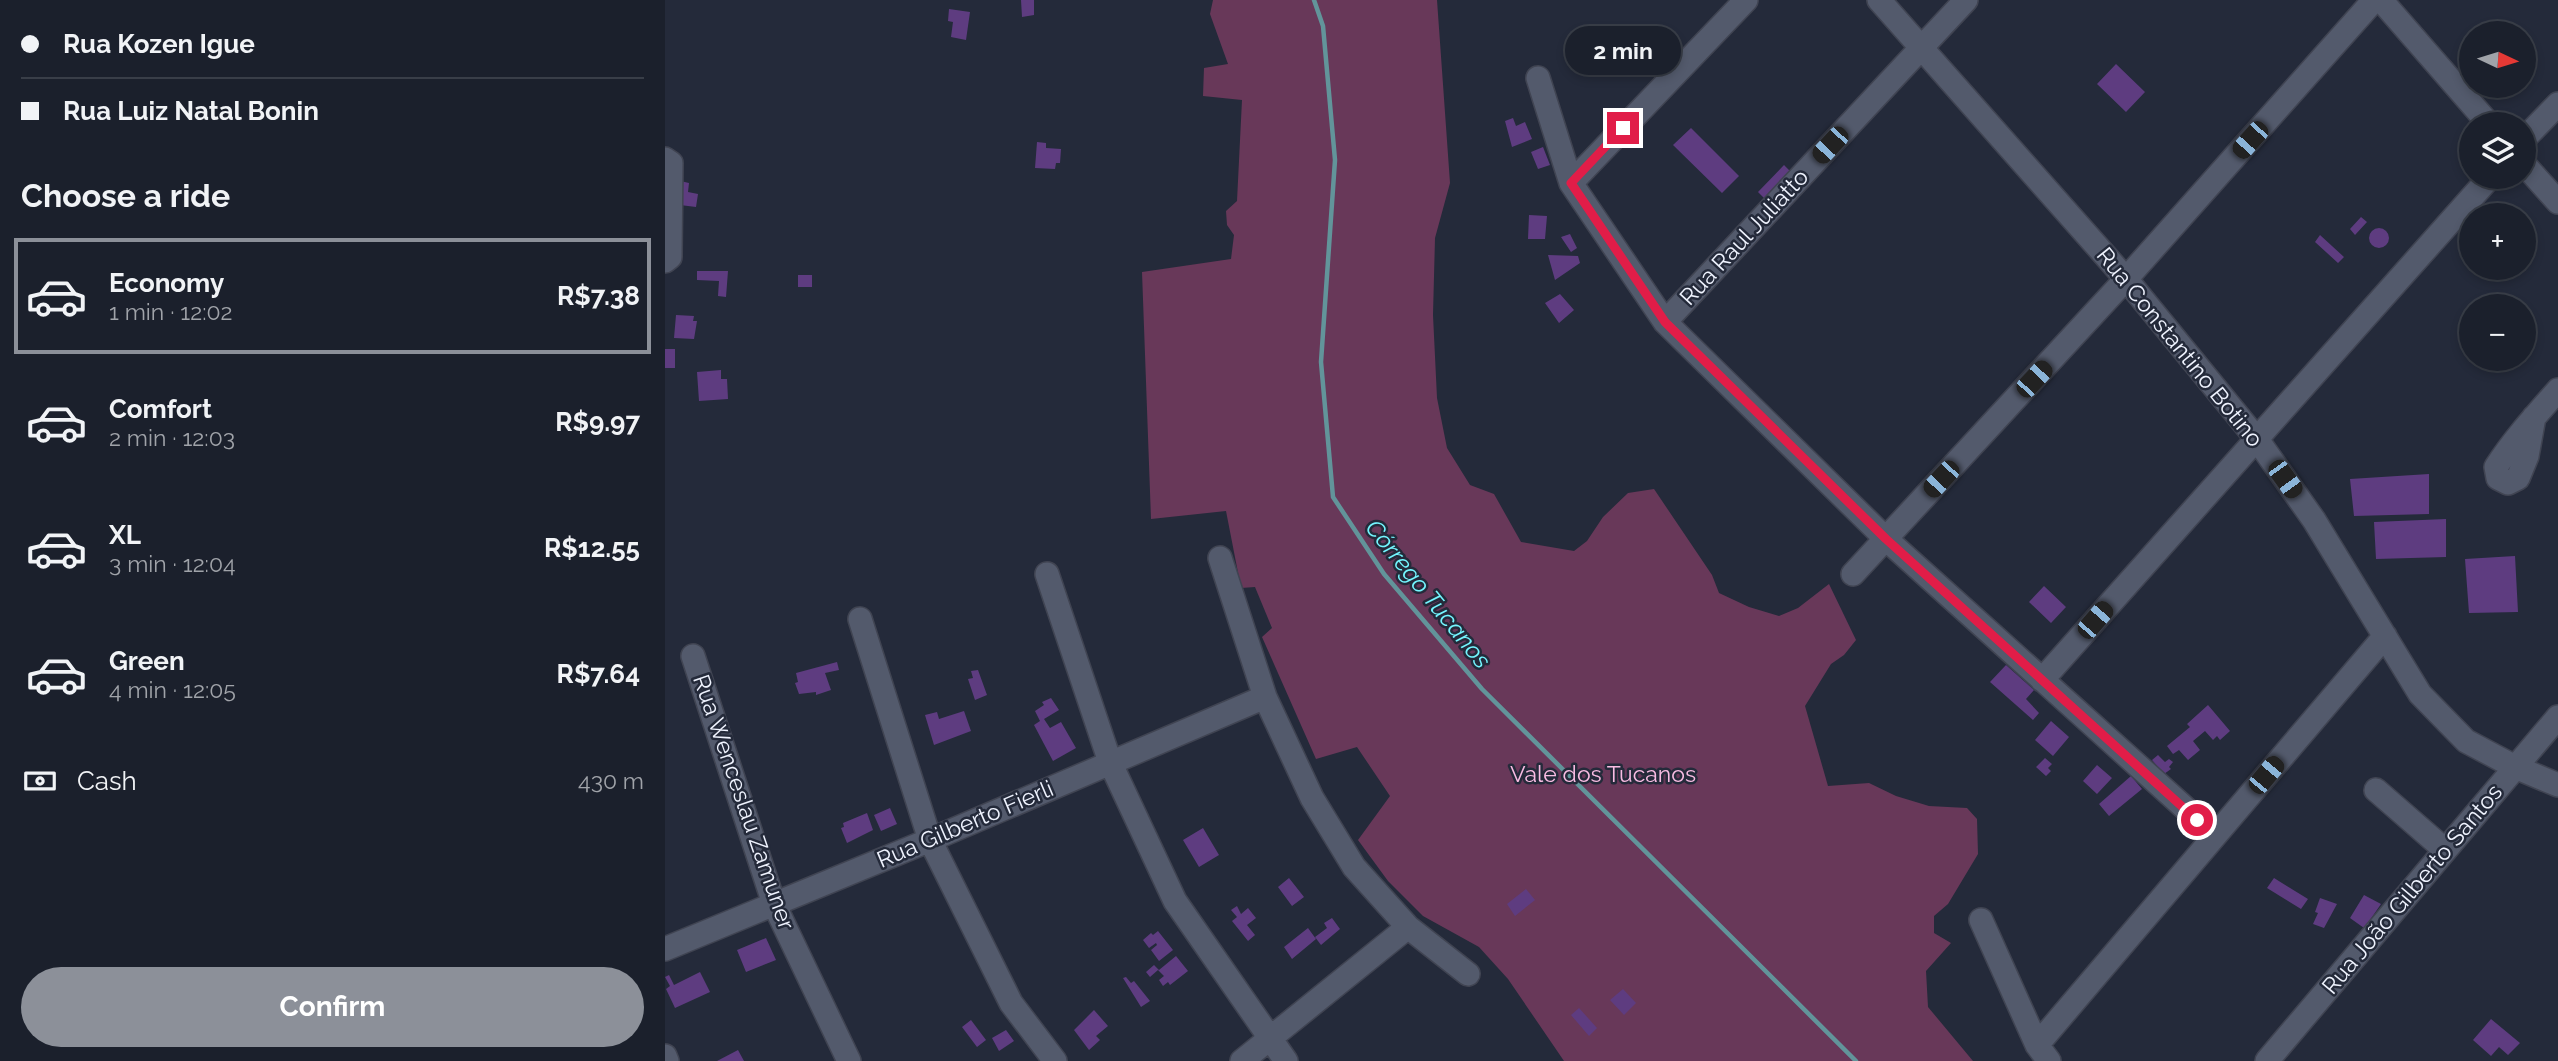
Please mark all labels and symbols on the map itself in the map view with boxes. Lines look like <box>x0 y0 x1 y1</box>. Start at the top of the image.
north arrow <box>2459 21 2536 98</box>
callout: 2 min <box>1565 26 1681 76</box>
route end <box>1607 112 1639 144</box>
car <box>2229 117 2272 163</box>
car <box>1808 122 1853 168</box>
street label: Rua Raul Juliatto <box>1674 163 1814 310</box>
street label: Rua Constantino Botino <box>2092 242 2269 452</box>
car <box>2012 356 2057 402</box>
car <box>1919 456 1964 502</box>
car <box>2265 456 2306 502</box>
water label: Córrego Tucanos <box>1360 513 1497 674</box>
car <box>2074 597 2117 643</box>
street label: Rua Wenceslau Zamuner <box>688 671 801 933</box>
car <box>2245 752 2288 798</box>
park label: Vale dos Tucanos <box>1510 760 1696 787</box>
street label: Rua Gilberto Fierli <box>873 774 1057 873</box>
street label: Rua João Gilberto Santos <box>2316 778 2507 999</box>
route start <box>2181 804 2213 836</box>

